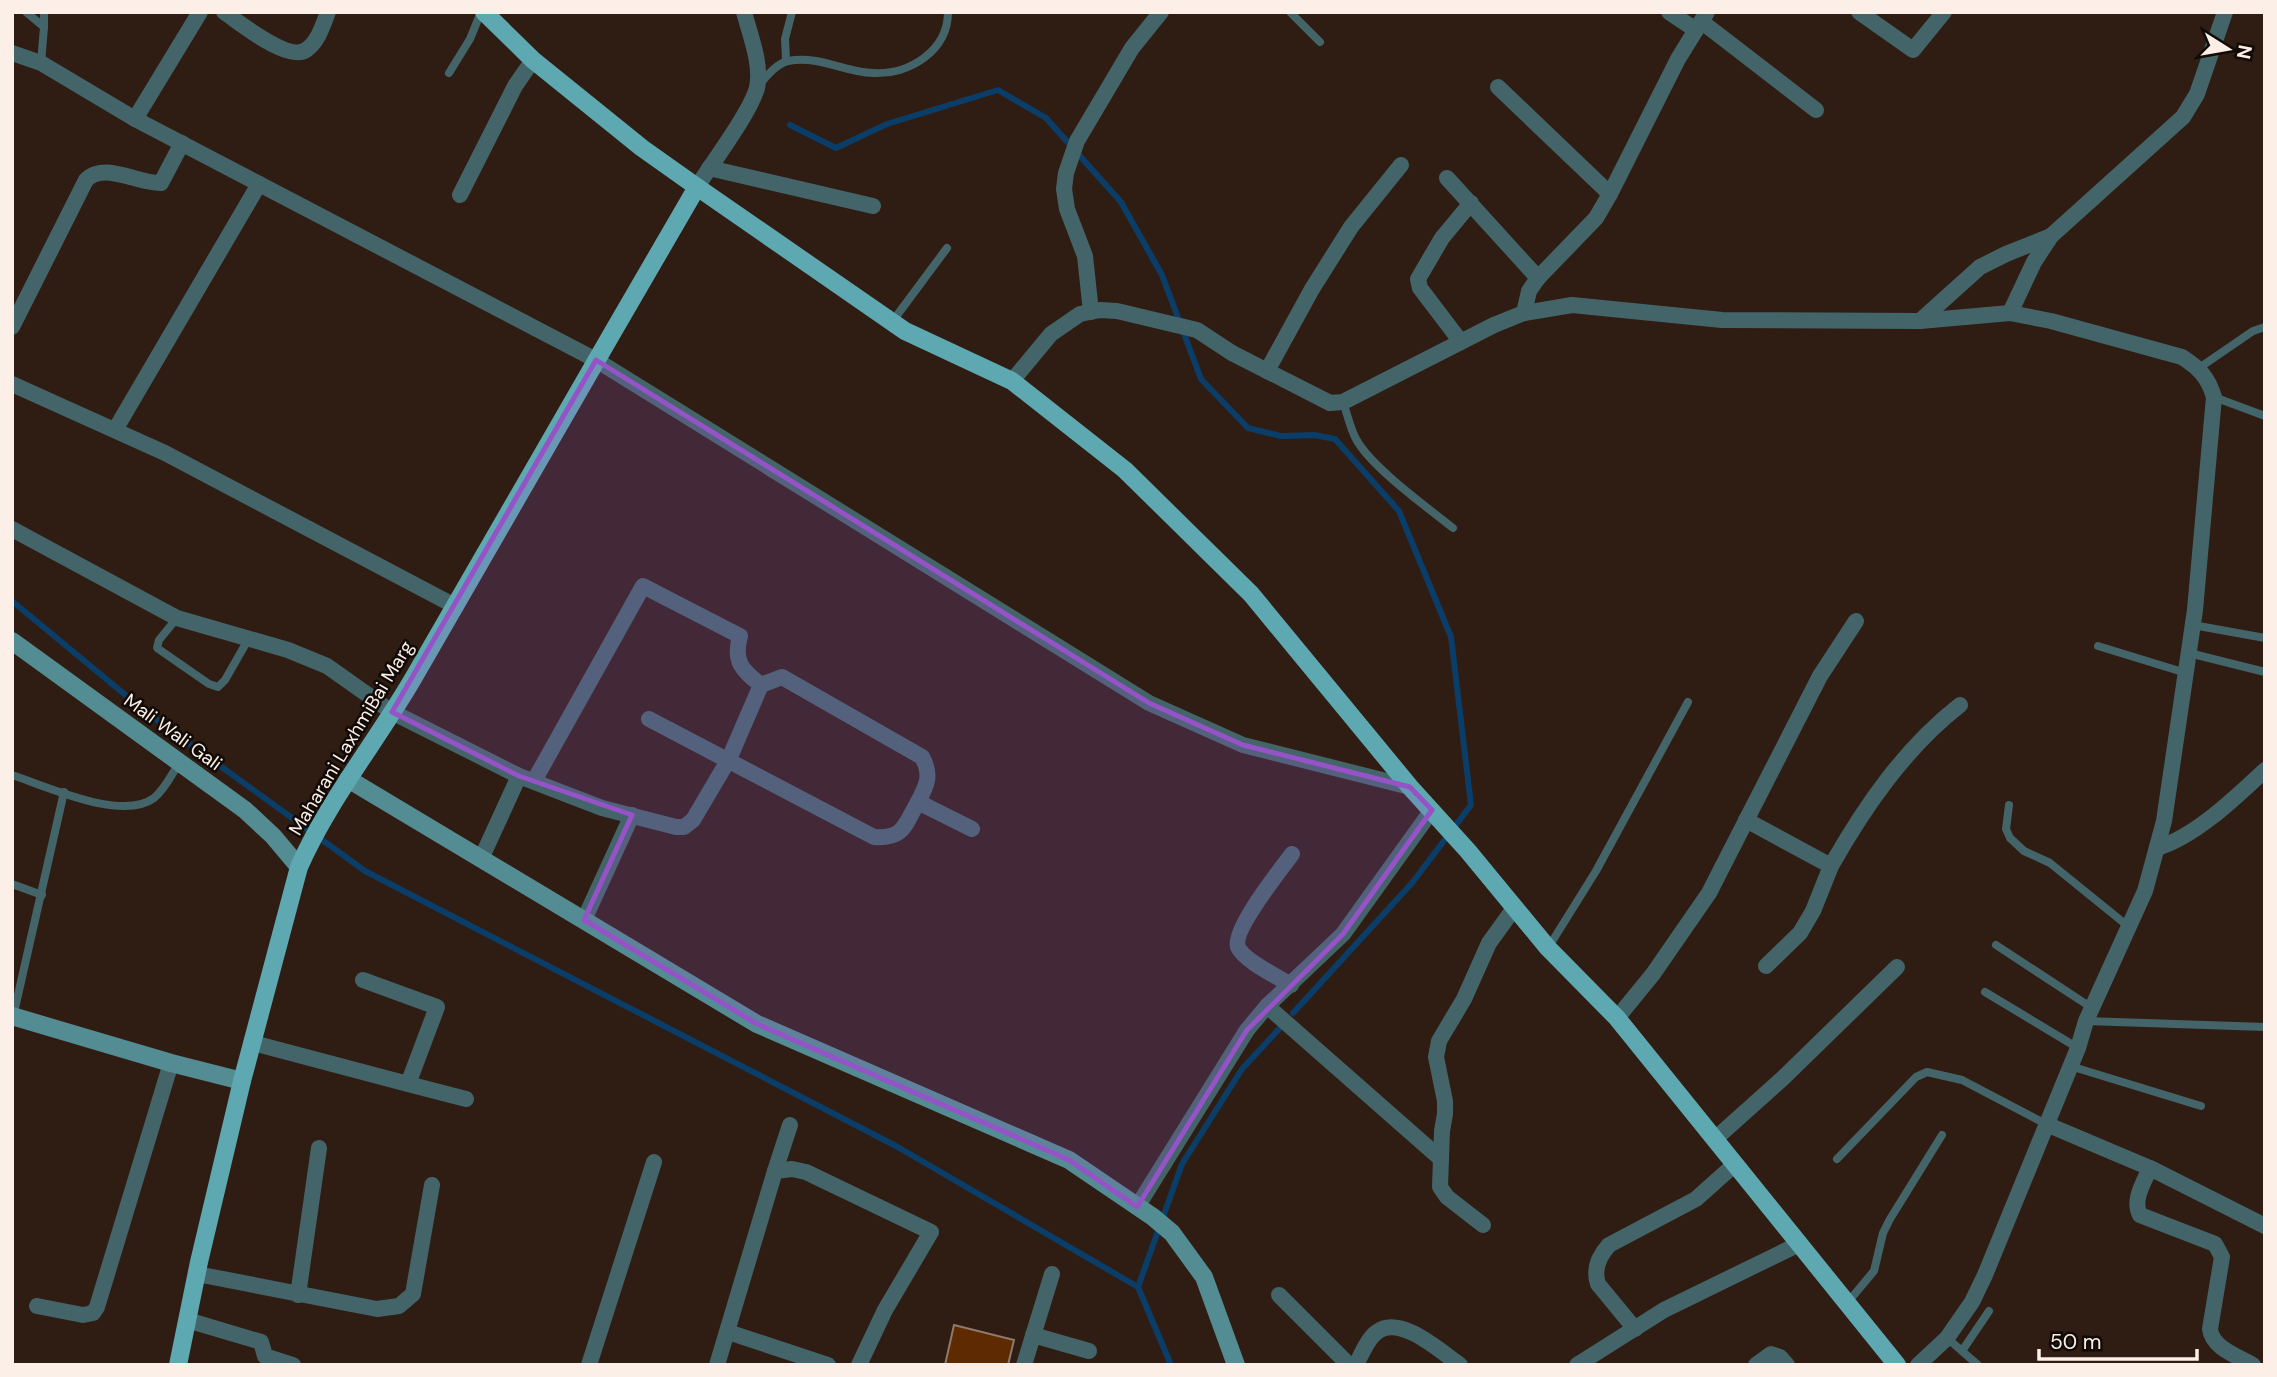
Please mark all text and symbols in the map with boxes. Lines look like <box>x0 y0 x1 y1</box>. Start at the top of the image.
north arrow <box>2193 14 2263 84</box>
text: N <box>2231 43 2258 61</box>
street label: Maharani LaxhmiBai Marg <box>283 636 419 840</box>
street label: Mali Wali Gali <box>119 688 227 776</box>
scale bar <box>2039 1318 2196 1362</box>
text: 50 m <box>2050 1328 2101 1356</box>

